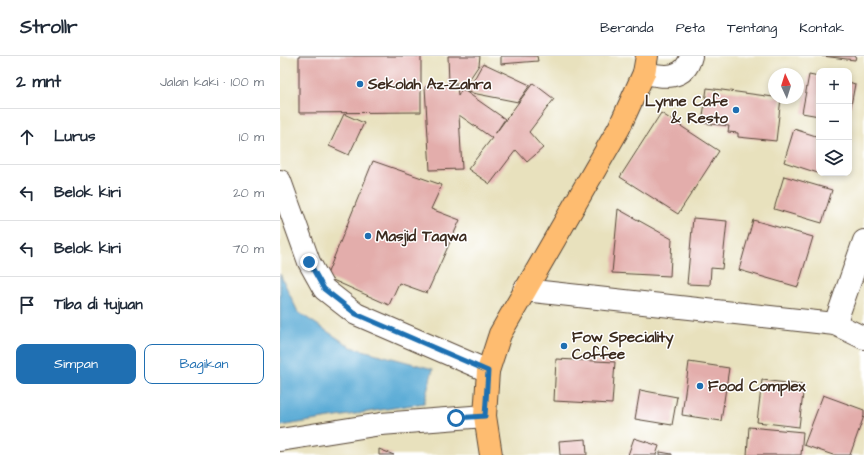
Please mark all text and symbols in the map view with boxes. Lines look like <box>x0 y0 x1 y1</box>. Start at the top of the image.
text: Strollr <box>20 14 78 41</box>
text: Beranda <box>600 18 654 38</box>
text: Peta <box>676 18 705 38</box>
text: Tentang <box>727 18 777 38</box>
text: Kontak <box>799 18 844 38</box>
north arrow <box>768 68 804 104</box>
map controls <box>816 68 852 176</box>
button: + <box>816 68 852 104</box>
text: 2 mnt <box>16 70 61 94</box>
text: Jalan kaki · 100 m <box>160 73 264 91</box>
place label: Sekolah Az-Zahra <box>367 74 492 95</box>
marker: Sekolah Az-Zahra <box>355 79 365 89</box>
place label: Lynne Cafe & Resto <box>645 91 729 129</box>
button: − <box>816 104 852 140</box>
marker: Lynne Cafe & Resto <box>731 105 741 115</box>
icon: ahead <box>16 126 38 148</box>
text: Lurus <box>54 126 95 147</box>
text: 10 m <box>239 128 264 146</box>
button: layers <box>816 140 852 176</box>
icon: left <box>16 182 38 204</box>
text: Belok kiri <box>54 182 121 203</box>
text: 20 m <box>233 184 264 202</box>
place label: Masjid Taqwa <box>376 226 467 247</box>
marker: Masjid Taqwa <box>363 231 373 241</box>
icon: left <box>16 238 38 260</box>
text: Belok kiri <box>54 238 121 259</box>
text: 70 m <box>232 240 264 258</box>
route end <box>300 253 318 271</box>
icon: arrive <box>16 294 38 316</box>
text: Tiba di tujuan <box>54 294 143 315</box>
place label: Fow Speciality Coffee <box>572 327 674 365</box>
marker: Fow Speciality Coffee <box>559 341 569 351</box>
button: Simpan <box>16 344 136 384</box>
button: Bagikan <box>144 344 264 384</box>
place label: Food Complex <box>708 376 807 397</box>
marker: Food Complex <box>695 381 705 391</box>
route start <box>447 409 465 427</box>

